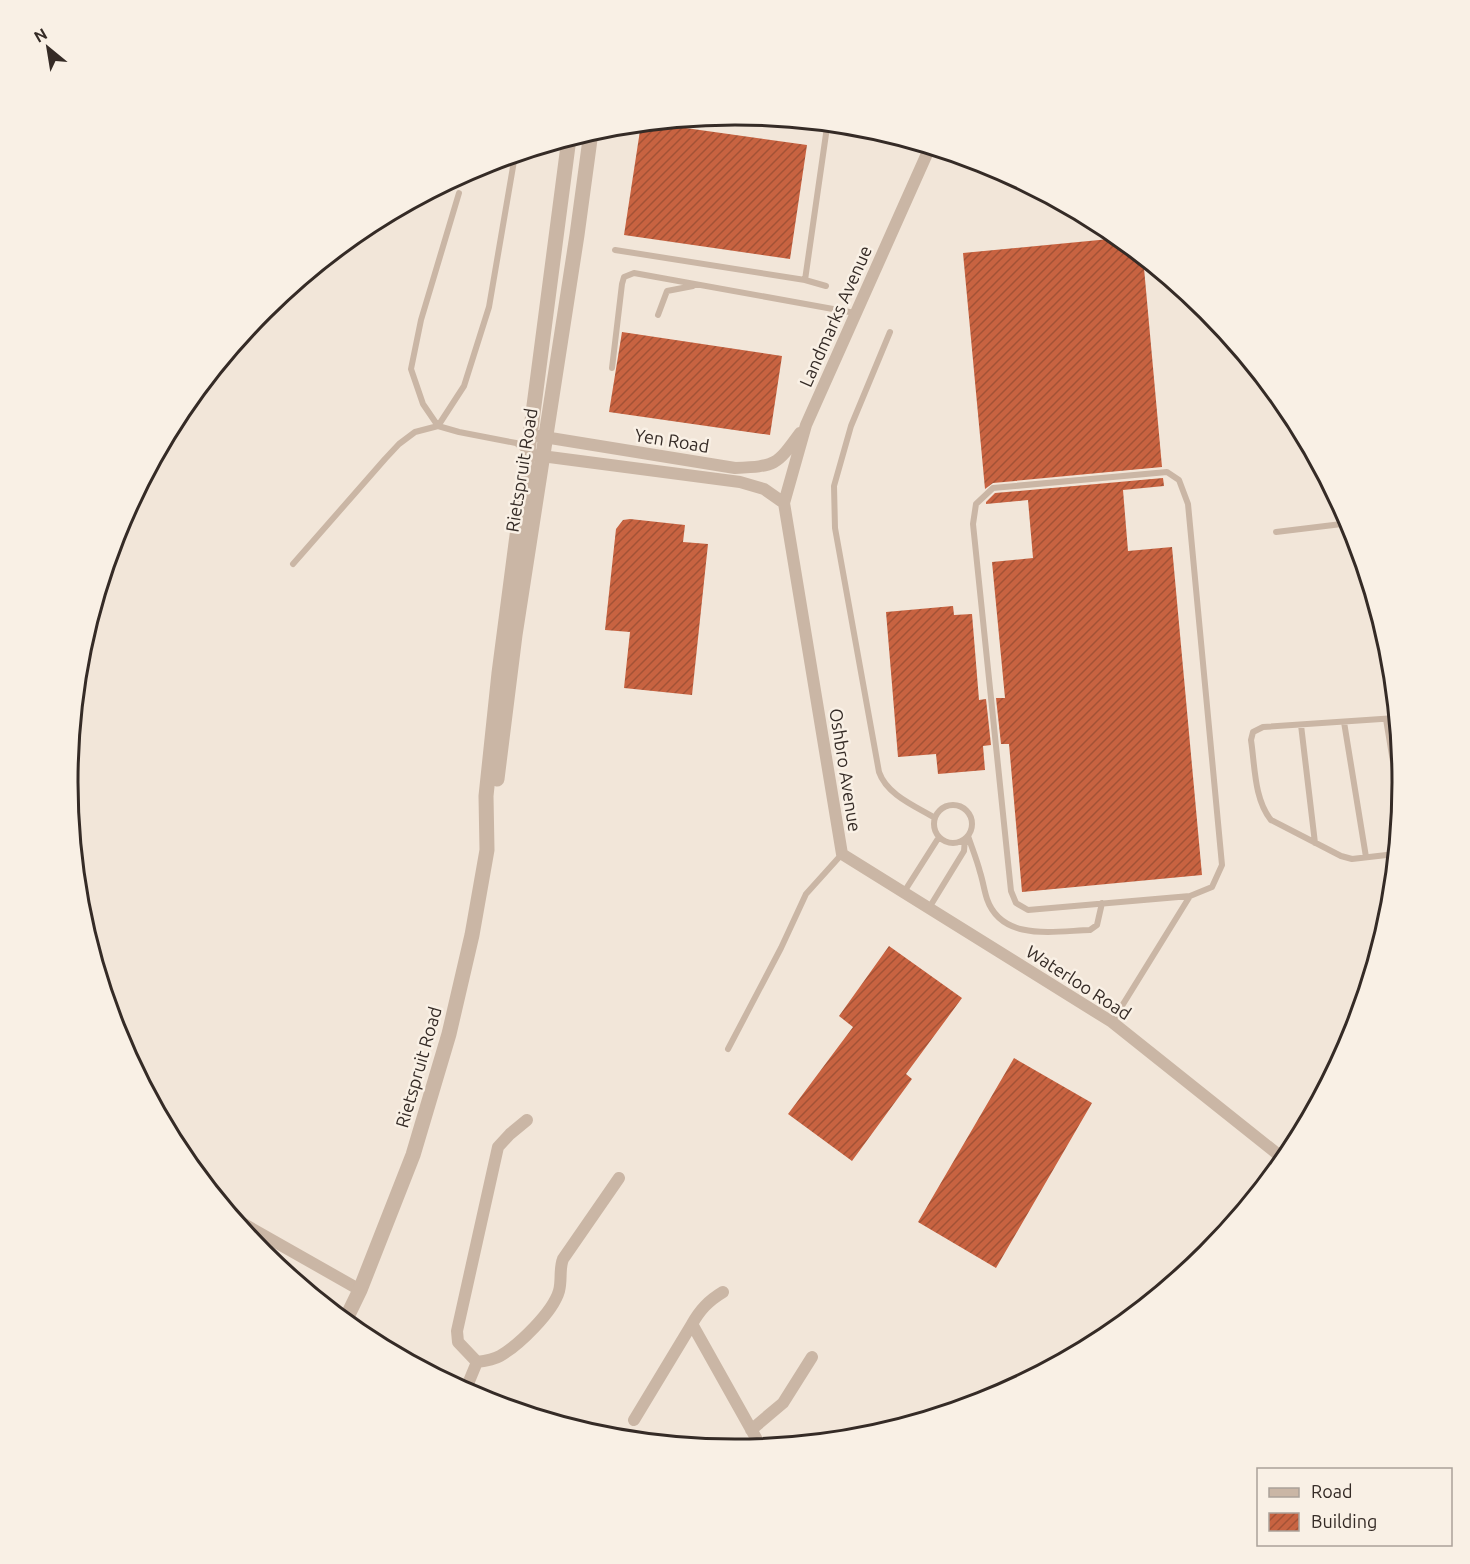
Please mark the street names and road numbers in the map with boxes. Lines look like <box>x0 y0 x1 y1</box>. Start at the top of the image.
street label: Landmarks Avenue <box>795 242 875 390</box>
street label: Rietspruit Road <box>501 407 541 533</box>
street label: Yen Road <box>633 424 711 456</box>
street label: Oshbro Avenue <box>826 707 866 833</box>
street label: Waterloo Road <box>1023 941 1135 1023</box>
street label: Rietspruit Road <box>391 1004 445 1130</box>

